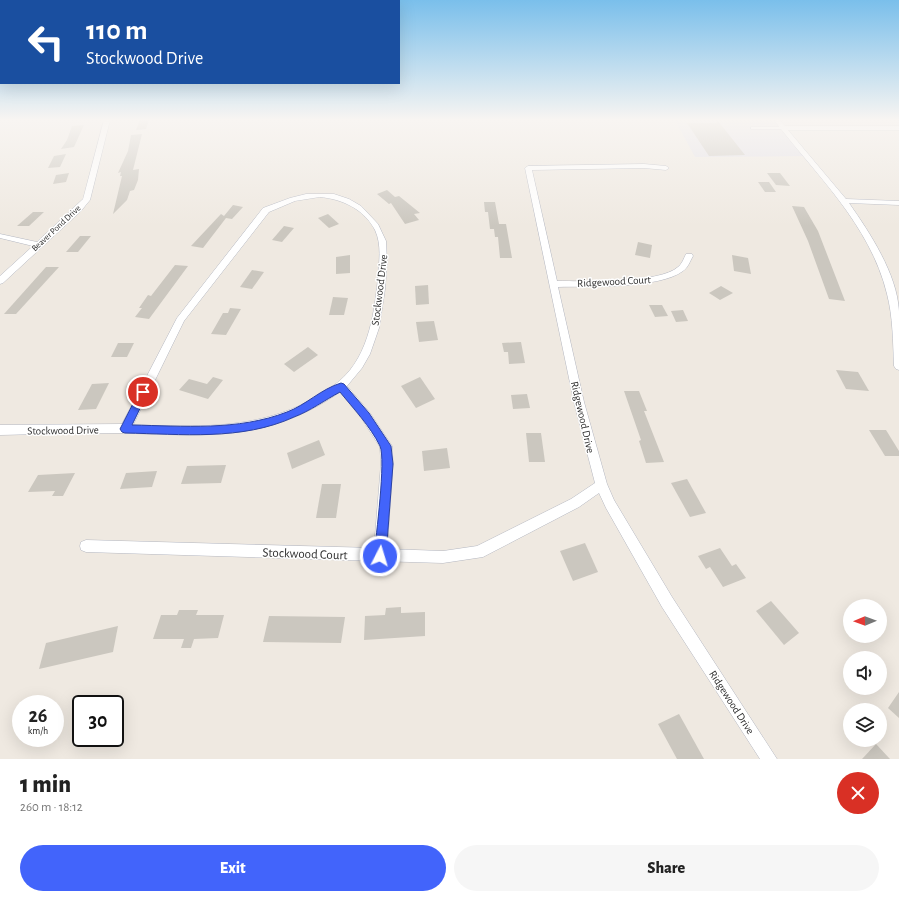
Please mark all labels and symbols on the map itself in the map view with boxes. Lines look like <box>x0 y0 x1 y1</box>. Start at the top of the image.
street label: Beaver Pond Drive <box>30 203 83 253</box>
street label: Stockwood Drive <box>370 254 389 326</box>
street label: Ridgewood Court <box>577 274 652 289</box>
pin <box>126 375 160 409</box>
street label: Ridgewood Drive <box>569 380 596 454</box>
street label: Stockwood Drive <box>27 424 99 437</box>
position arrow <box>359 535 401 577</box>
street label: Stockwood Court <box>262 547 348 562</box>
north arrow <box>843 599 887 643</box>
street label: Ridgewood Drive <box>707 669 756 736</box>
speed limit sign: 30 <box>72 695 124 747</box>

